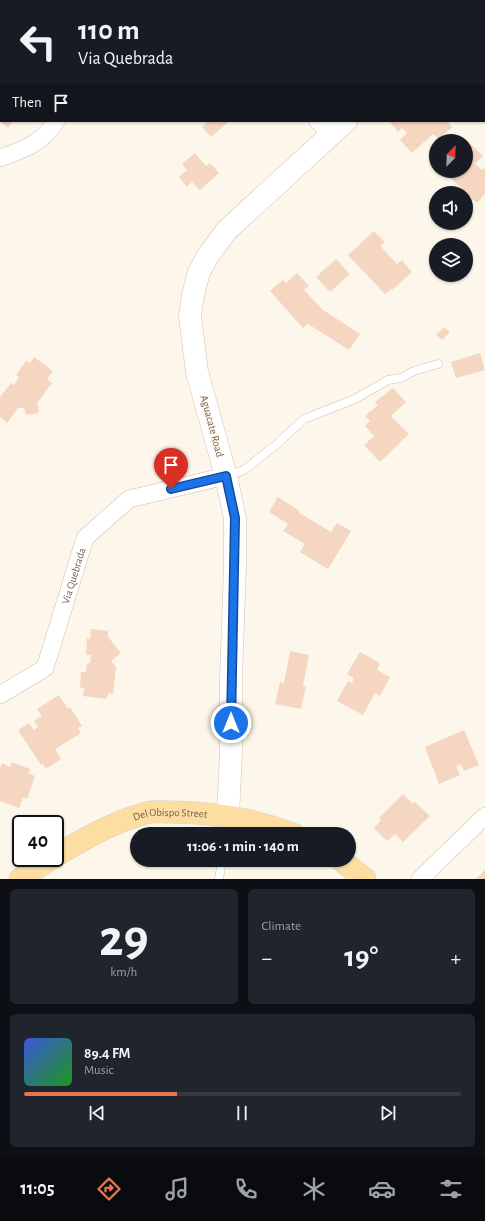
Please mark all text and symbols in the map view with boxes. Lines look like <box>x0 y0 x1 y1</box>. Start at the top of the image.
icon: left <box>12 16 64 68</box>
text: 110 m <box>78 17 140 45</box>
text: Via Quebrada <box>78 50 173 68</box>
icon: arrive <box>50 92 72 114</box>
text: Then <box>12 95 42 110</box>
north arrow <box>429 134 473 178</box>
map controls <box>429 134 473 282</box>
button: sound <box>429 186 473 230</box>
button: layers <box>429 238 473 282</box>
street label: Aguacate Road <box>198 394 226 458</box>
pin <box>154 448 188 489</box>
icon: arrive <box>160 454 182 476</box>
street label: Via Quebrada <box>60 546 87 605</box>
position arrow <box>210 702 252 744</box>
street label: Del Obispo Street <box>131 806 208 822</box>
speed limit sign: 40 <box>12 815 64 867</box>
text: 11:06 · 1 min · 140 m <box>187 839 299 854</box>
text: 29 <box>99 913 149 965</box>
text: Climate <box>262 920 301 933</box>
text: 19° <box>344 942 378 972</box>
text: − <box>262 947 272 969</box>
text: + <box>450 947 461 969</box>
text: km/h <box>110 966 137 979</box>
text: 89.4 FM <box>84 1046 131 1061</box>
text: Music <box>84 1064 114 1077</box>
icon: previous <box>86 1102 108 1124</box>
icon: pause <box>231 1102 253 1124</box>
icon: next <box>377 1102 399 1124</box>
icon: directions <box>95 1175 123 1203</box>
icon: music <box>163 1175 191 1203</box>
icon: phone <box>232 1175 260 1203</box>
icon: climate <box>300 1175 328 1203</box>
icon: car <box>368 1175 396 1203</box>
icon: filters <box>437 1175 465 1203</box>
text: 11:05 <box>20 1180 54 1198</box>

